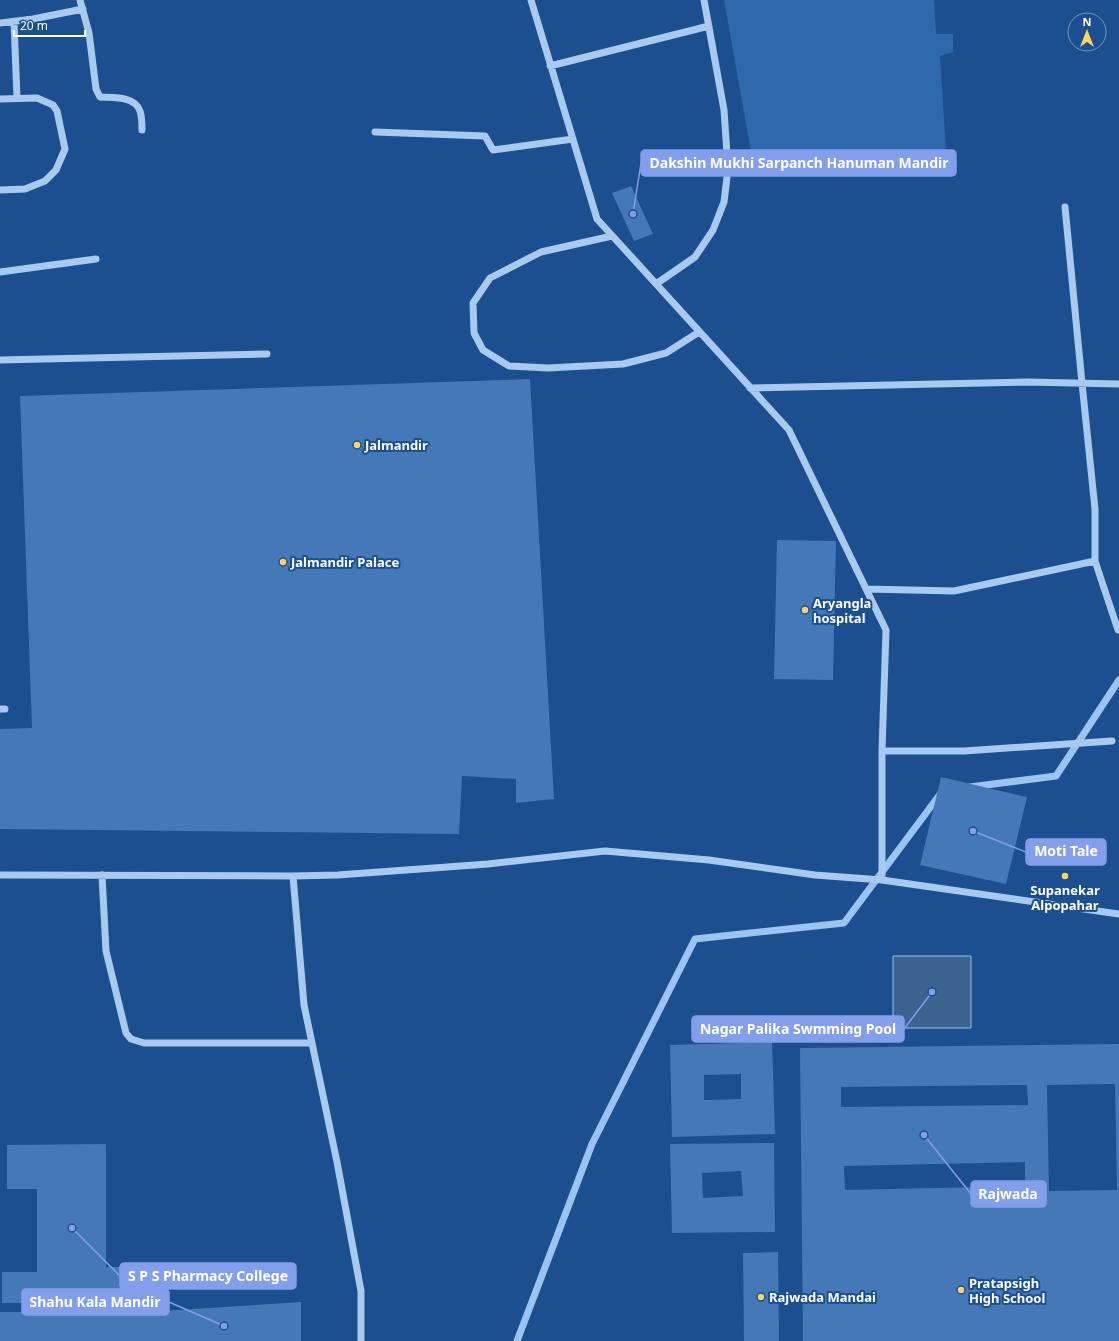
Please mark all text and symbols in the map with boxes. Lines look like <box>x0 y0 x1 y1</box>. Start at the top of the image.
scale bar <box>14 12 85 38</box>
north arrow <box>1067 12 1107 52</box>
text: N <box>1083 14 1091 29</box>
text: 20 m <box>20 17 48 34</box>
callout: Dakshin Mukhi Sarpanch Hanuman Mandir <box>641 150 956 176</box>
text: Dakshin Mukhi Sarpanch Hanuman Mandir <box>650 153 949 172</box>
place label: Jalmandir <box>364 436 428 454</box>
marker: Jalmandir <box>352 440 362 450</box>
place label: Jalmandir Palace <box>290 553 399 571</box>
marker: Jalmandir Palace <box>278 557 288 567</box>
place label: Aryangla hospital <box>813 594 871 627</box>
marker: Aryangla hospital <box>800 605 810 615</box>
callout: Moti Tale <box>1026 839 1106 865</box>
text: Moti Tale <box>1034 841 1098 860</box>
marker: Supanekar Alpopahar <box>1060 871 1070 881</box>
place label: Supanekar Alpopahar <box>1030 881 1100 914</box>
callout: Nagar Palika Swmming Pool <box>692 1016 904 1042</box>
text: Nagar Palika Swmming Pool <box>700 1019 896 1038</box>
callout: Rajwada <box>971 1181 1046 1207</box>
text: Rajwada <box>978 1184 1038 1203</box>
callout: S P S Pharmacy College <box>120 1263 296 1289</box>
text: S P S Pharmacy College <box>128 1266 288 1285</box>
place label: Pratapsigh High School <box>969 1274 1045 1307</box>
marker: Pratapsigh High School <box>956 1285 966 1295</box>
place label: Rajwada Mandai <box>769 1288 876 1306</box>
callout: Shahu Kala Mandir <box>22 1289 169 1315</box>
text: Shahu Kala Mandir <box>30 1292 161 1311</box>
marker: Rajwada Mandai <box>756 1292 766 1302</box>

